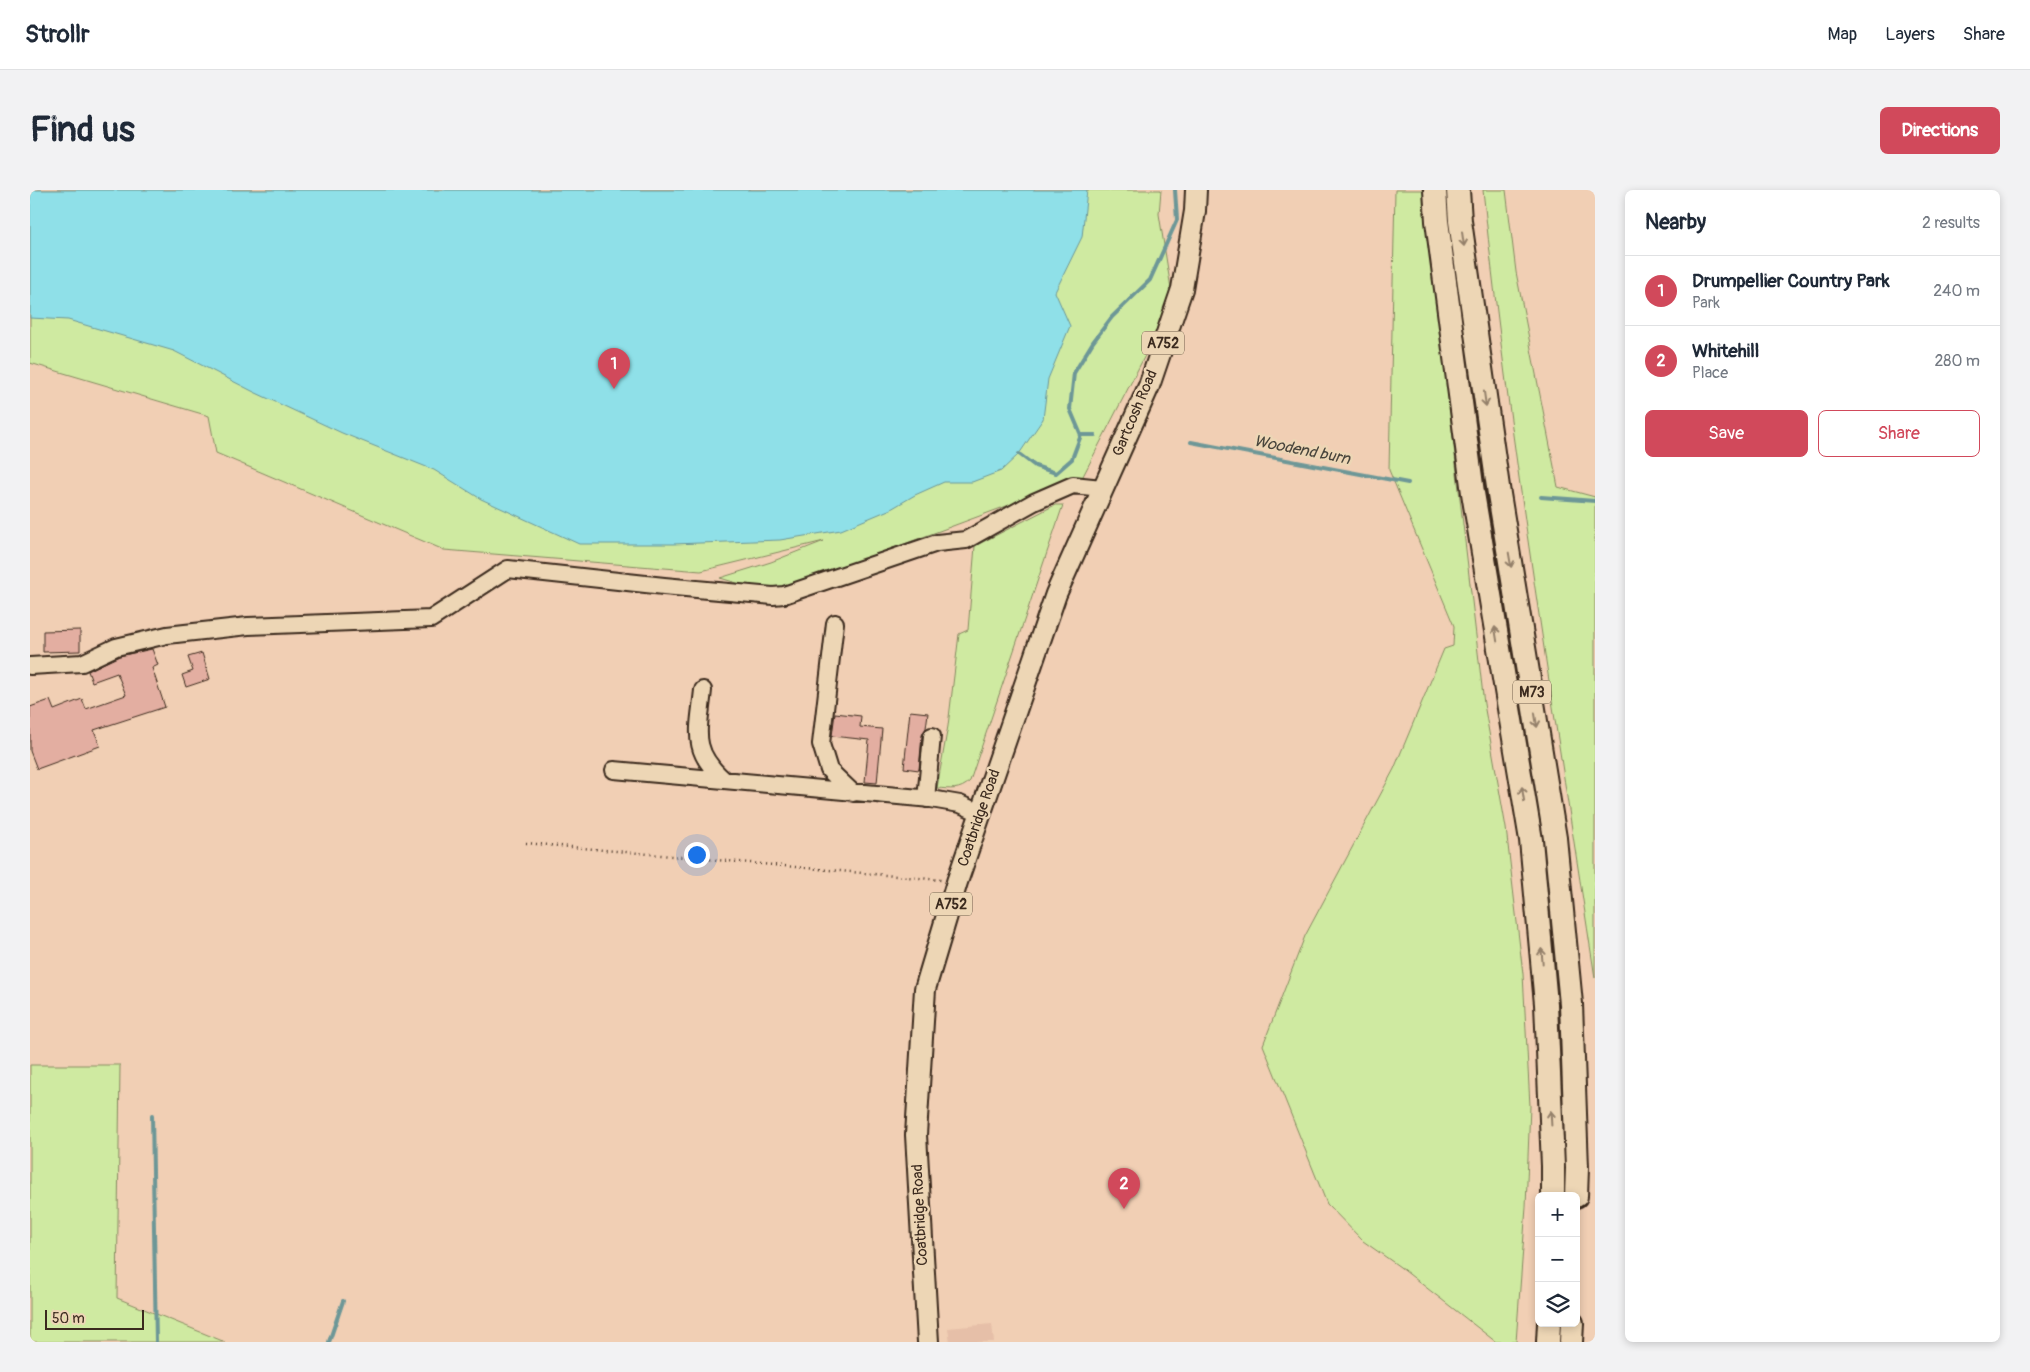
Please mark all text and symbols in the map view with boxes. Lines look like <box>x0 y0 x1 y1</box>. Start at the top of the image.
text: Strollr <box>25 20 90 49</box>
text: Map <box>1828 23 1857 46</box>
text: Layers <box>1885 23 1935 46</box>
text: Share <box>1963 23 2005 46</box>
button: Directions <box>1880 107 2000 154</box>
text: Find us <box>30 108 135 152</box>
text: Nearby <box>1645 209 1706 236</box>
text: 2 results <box>1922 213 1980 233</box>
one-way arrow <box>1458 230 1468 246</box>
text: Drumpellier Country Park <box>1692 269 1890 293</box>
text: 1 <box>1658 281 1664 301</box>
text: 240 m <box>1933 281 1980 301</box>
text: Park <box>1692 293 1720 313</box>
road number: A752 <box>1142 332 1184 354</box>
text: Whitehill <box>1692 339 1759 363</box>
pin: 1 <box>598 348 630 389</box>
text: 2 <box>1657 351 1665 371</box>
text: 280 m <box>1934 351 1980 371</box>
text: Place <box>1692 363 1728 383</box>
street label: Gartcosh Road <box>1108 367 1162 459</box>
one-way arrow <box>1481 391 1491 407</box>
button: Save <box>1645 410 1808 457</box>
button: Share <box>1818 410 1980 457</box>
water label: Woodend burn <box>1252 431 1353 469</box>
one-way arrow <box>1506 552 1516 568</box>
one-way arrow <box>1491 626 1501 642</box>
road number: M73 <box>1513 681 1551 704</box>
one-way arrow <box>1531 712 1541 728</box>
street label: Coatbridge Road <box>953 767 1005 869</box>
one-way arrow <box>1518 787 1528 803</box>
your location <box>684 842 710 868</box>
road number: A752 <box>930 892 972 916</box>
one-way arrow <box>1537 948 1546 964</box>
one-way arrow <box>1547 1110 1556 1126</box>
street label: Coatbridge Road <box>908 1164 932 1266</box>
pin: 2 <box>1108 1168 1140 1209</box>
map controls <box>1535 1192 1580 1327</box>
button: + <box>1535 1192 1580 1237</box>
button: − <box>1535 1237 1580 1282</box>
button: layers <box>1535 1282 1580 1327</box>
scale bar <box>45 1307 144 1330</box>
text: 50 m <box>52 1310 85 1327</box>

